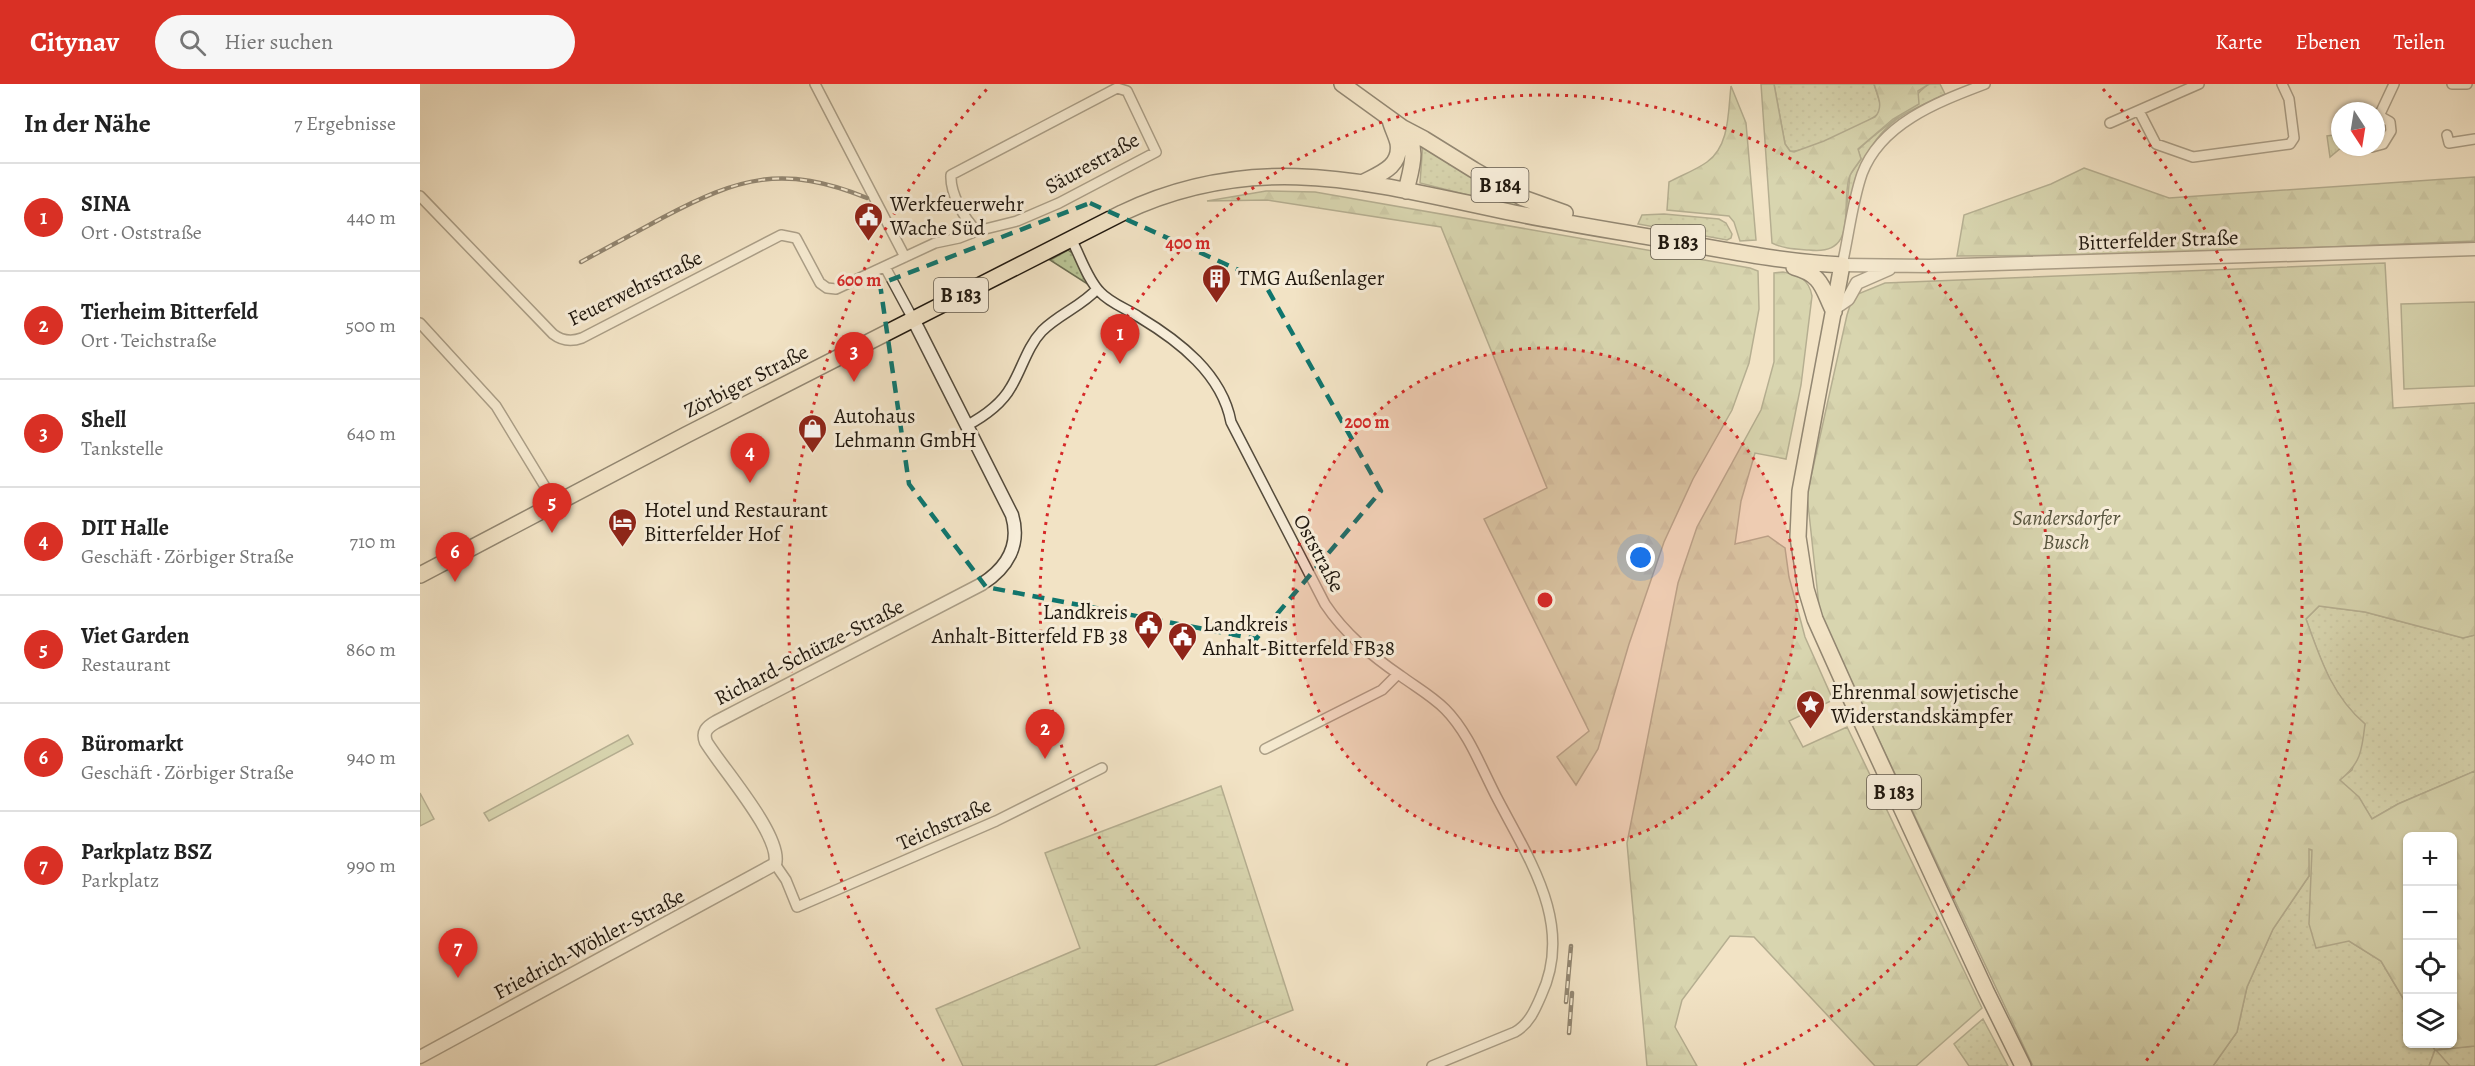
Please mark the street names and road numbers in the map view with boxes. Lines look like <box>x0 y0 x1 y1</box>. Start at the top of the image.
street label: Säurestraße <box>1040 126 1144 200</box>
road number: B 184 <box>1472 168 1528 202</box>
street label: Bitterfelder Straße <box>2077 223 2239 257</box>
road number: B 183 <box>1651 225 1705 259</box>
street label: Feuerwehrstraße <box>563 243 707 333</box>
road number: B 183 <box>934 278 988 312</box>
street label: Zörbiger Straße <box>679 338 813 424</box>
street label: Oststraße <box>1287 509 1351 597</box>
street label: Richard-Schütze-Straße <box>709 592 909 712</box>
road number: B 183 <box>1867 775 1921 809</box>
street label: Teichstraße <box>892 791 996 857</box>
street label: Friedrich-Wöhler-Straße <box>489 882 689 1006</box>

